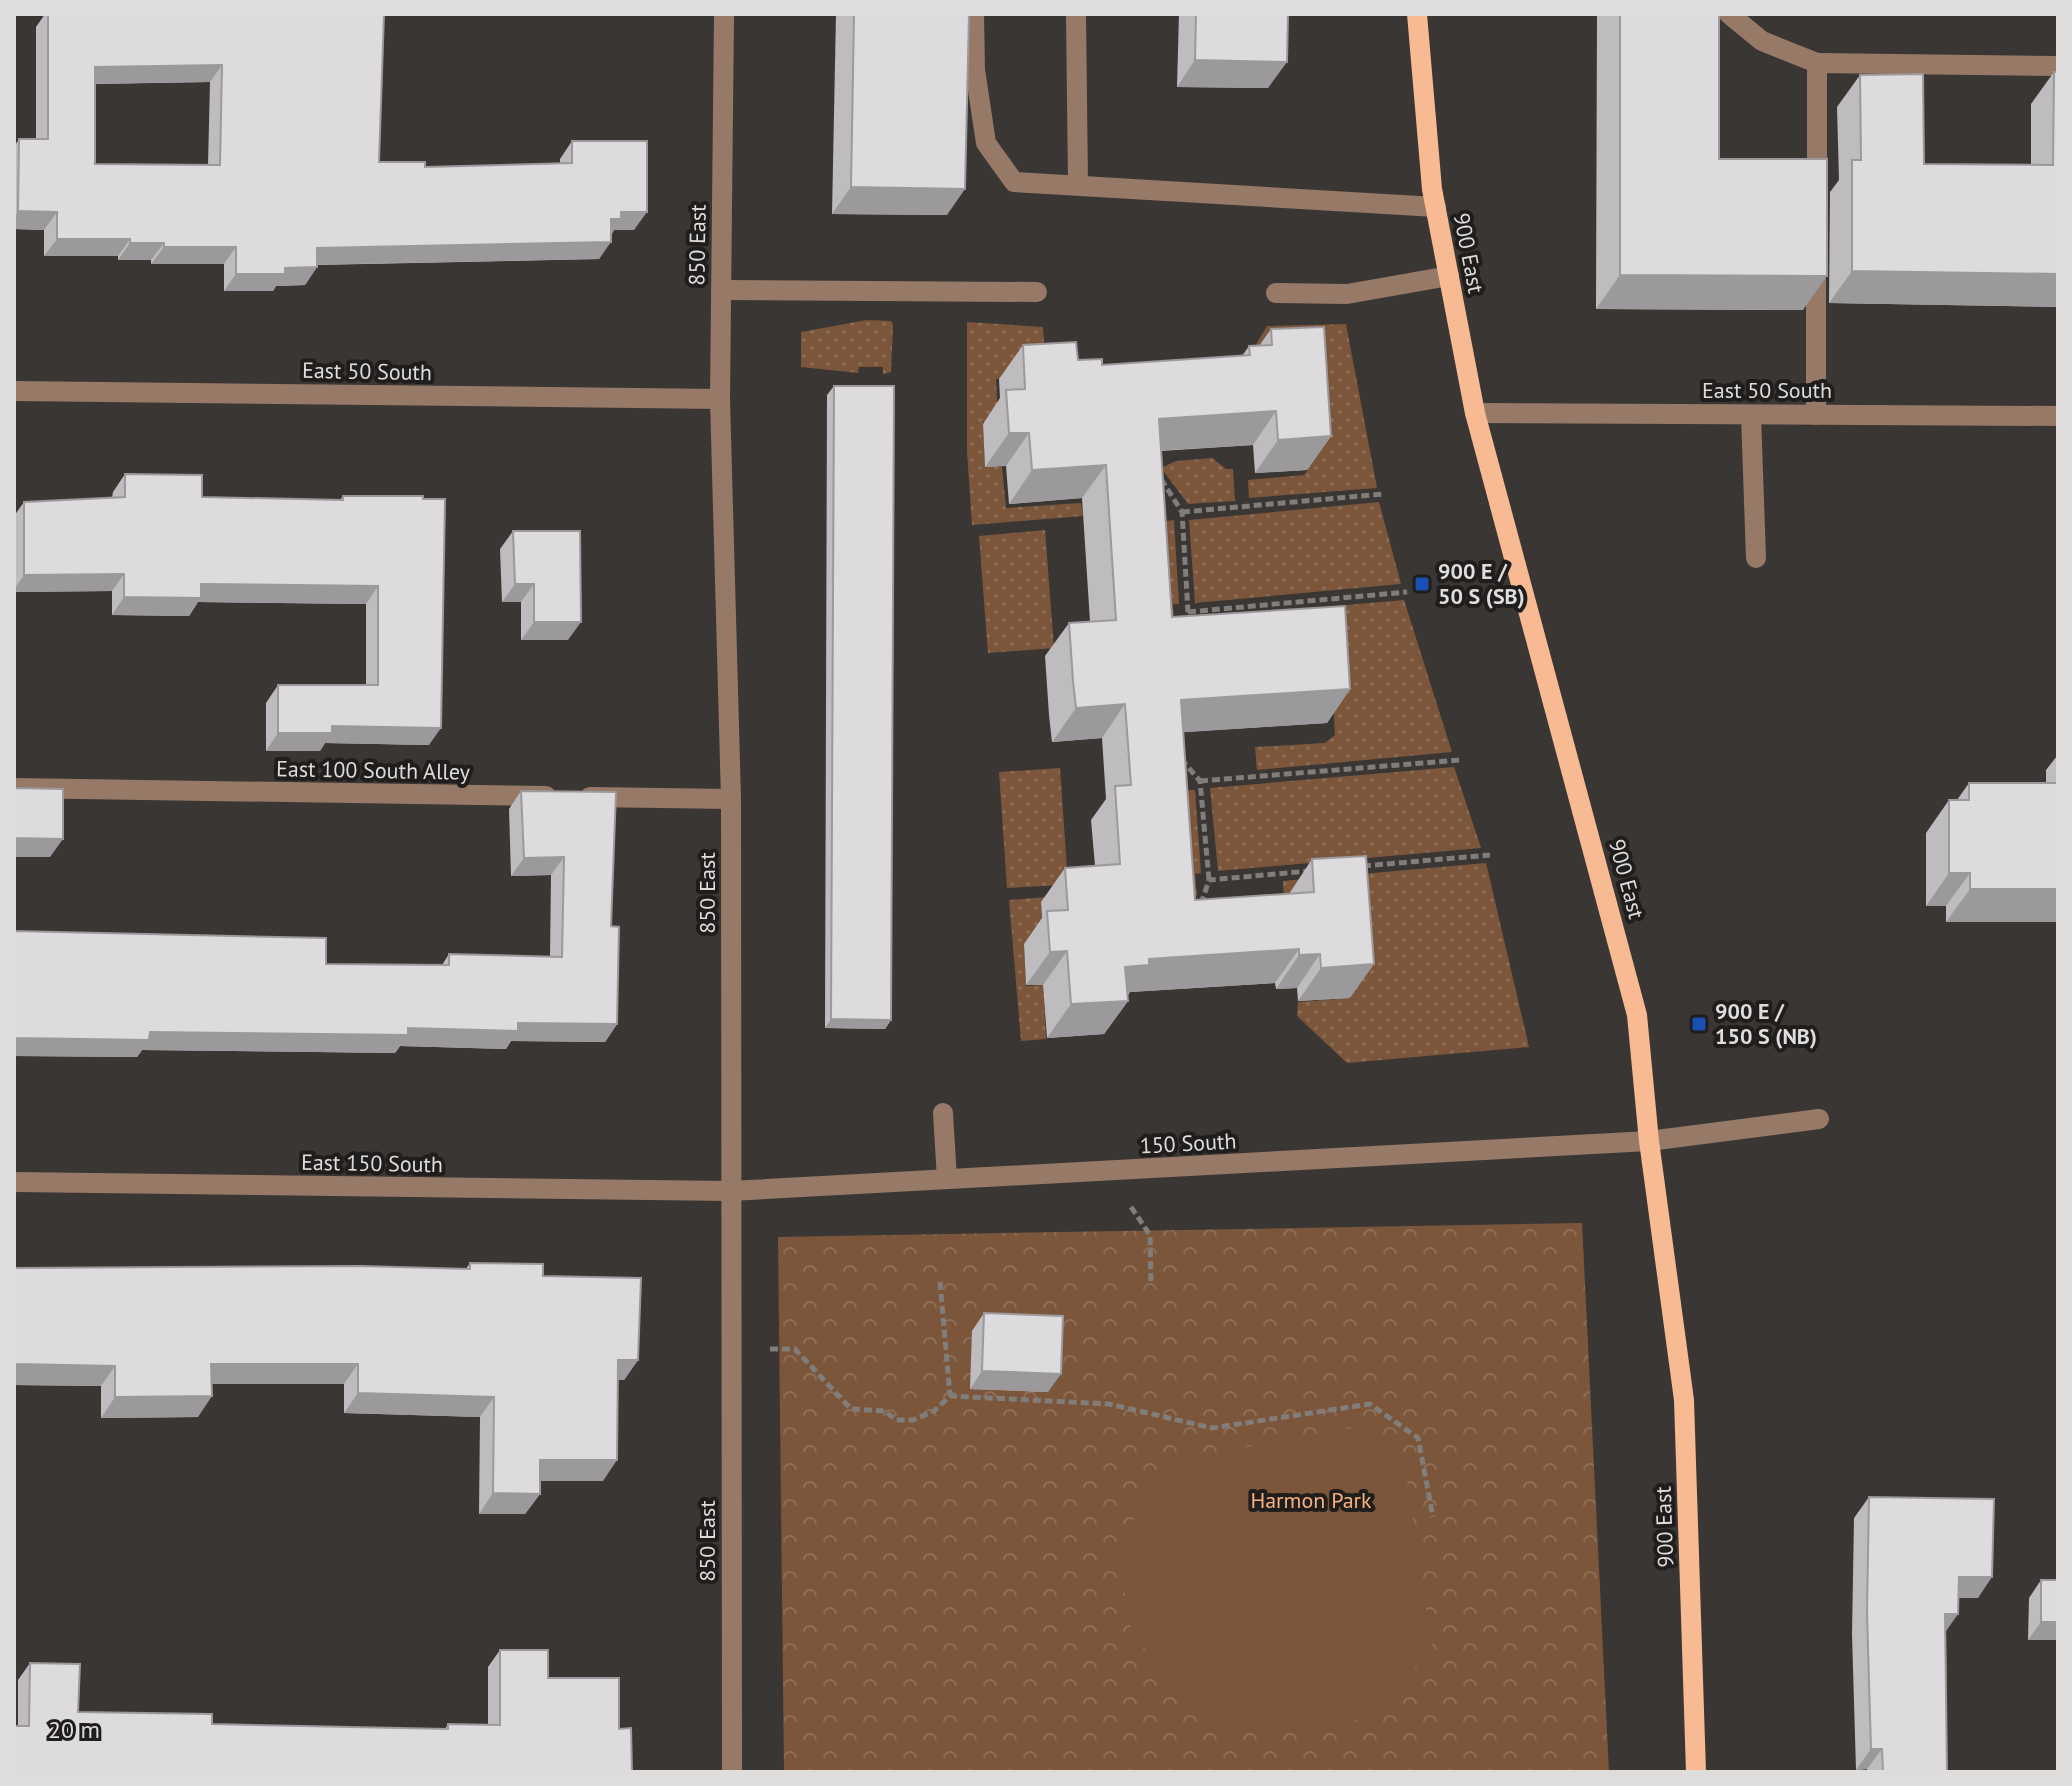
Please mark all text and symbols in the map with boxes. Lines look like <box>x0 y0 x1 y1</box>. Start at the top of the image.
street label: 850 East <box>682 204 712 286</box>
street label: 900 East <box>1448 210 1491 296</box>
street label: East 50 South <box>302 356 432 386</box>
street label: East 50 South <box>1702 376 1832 404</box>
place label: 900 E / 50 S (SB) <box>1438 557 1525 610</box>
marker: 900 E / 50 S (SB) <box>1413 575 1431 593</box>
street label: East 100 South Alley <box>276 754 471 786</box>
street label: 900 East <box>1603 836 1651 922</box>
street label: 850 East <box>693 852 721 934</box>
place label: 900 E / 150 S (NB) <box>1715 997 1817 1050</box>
marker: 900 E / 150 S (NB) <box>1690 1015 1708 1033</box>
street label: 150 South <box>1139 1126 1237 1160</box>
street label: East 150 South <box>301 1148 443 1178</box>
street label: 900 East <box>1649 1485 1679 1568</box>
park label: Harmon Park <box>1250 1486 1372 1514</box>
street label: 850 East <box>693 1500 721 1582</box>
scale bar <box>36 1702 196 1752</box>
text: 20 m <box>48 1714 100 1745</box>

